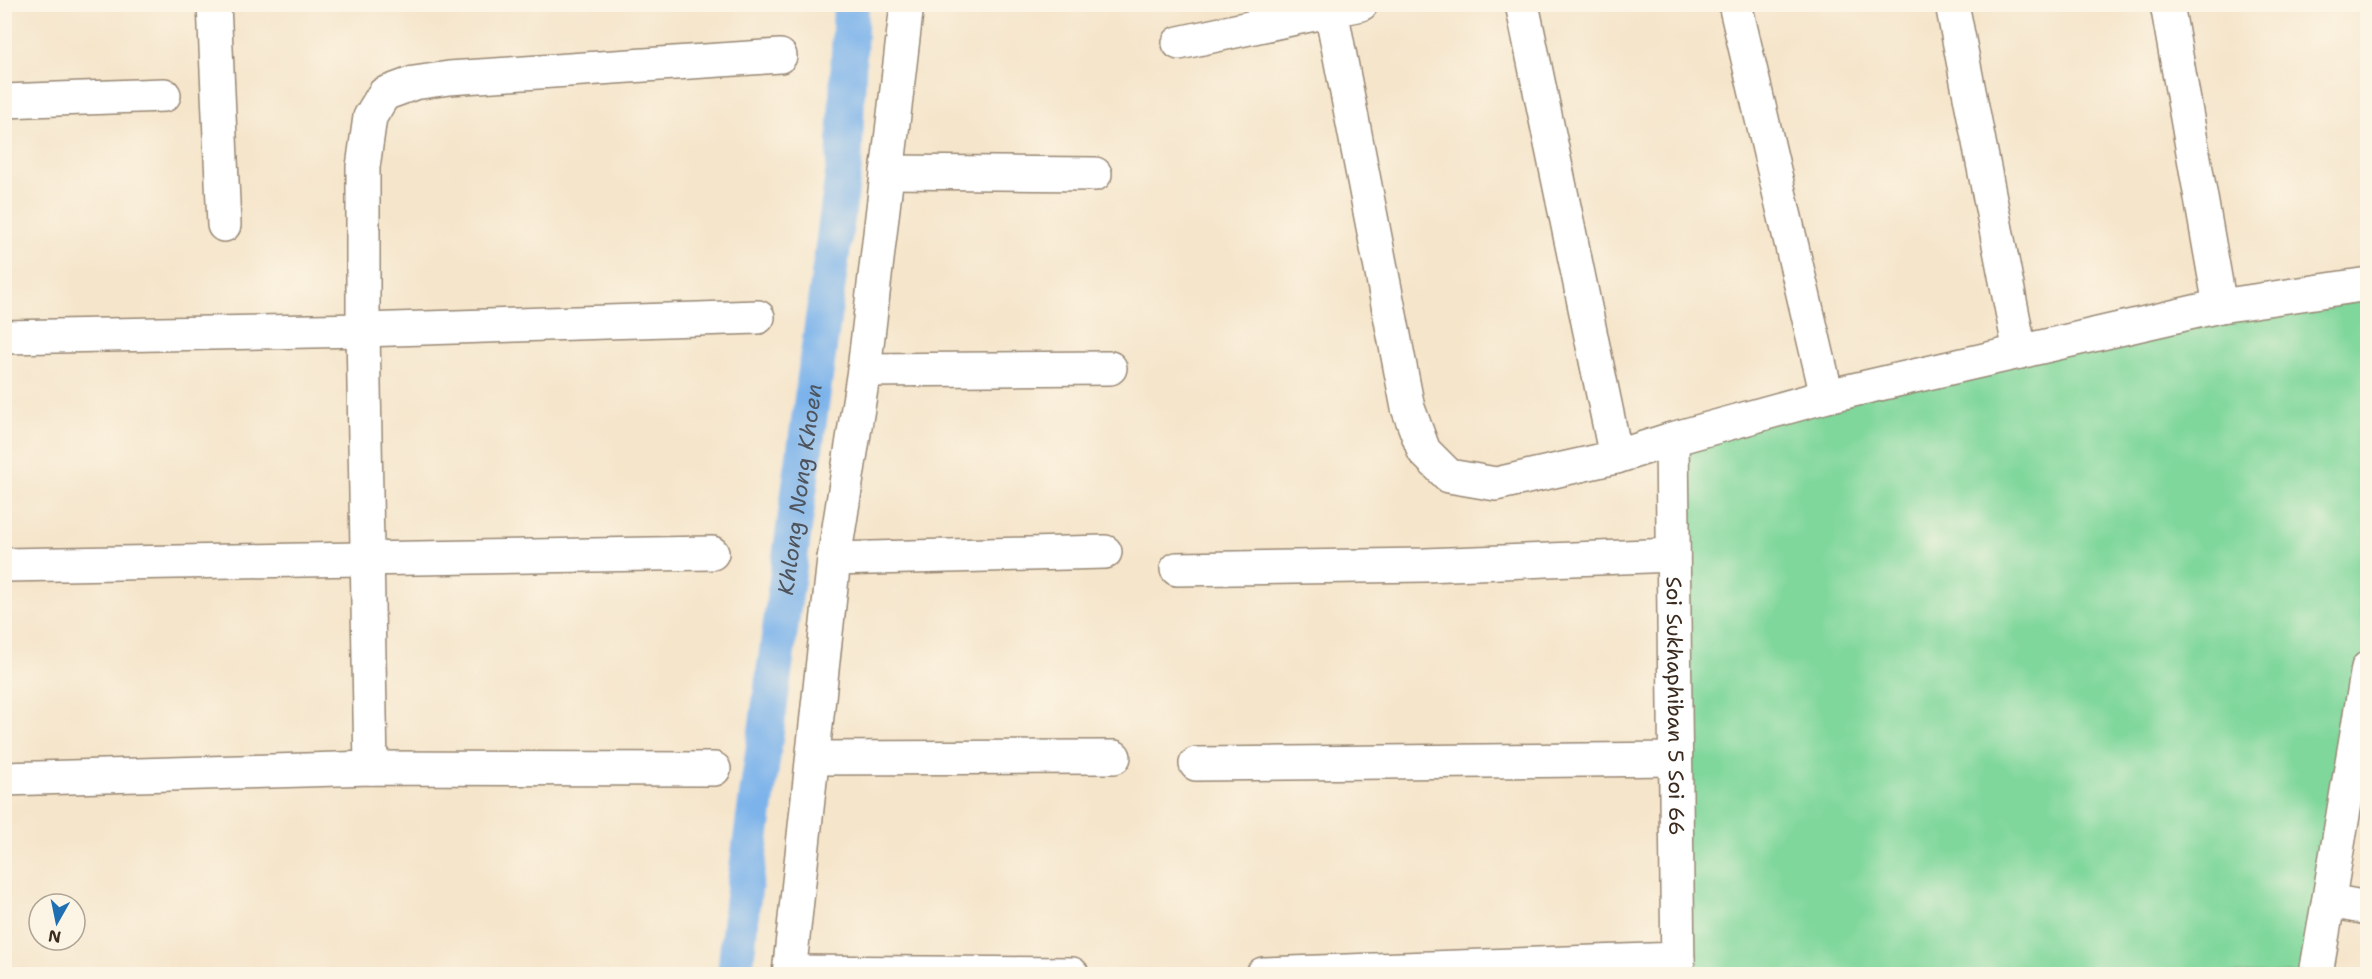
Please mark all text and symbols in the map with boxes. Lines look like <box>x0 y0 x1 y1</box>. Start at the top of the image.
water label: Khlong Nong Khoen <box>770 382 828 597</box>
street label: Soi Sukhaphiban 5 Soi 66 <box>1660 576 1690 836</box>
north arrow <box>27 892 87 952</box>
text: N <box>47 925 63 948</box>

